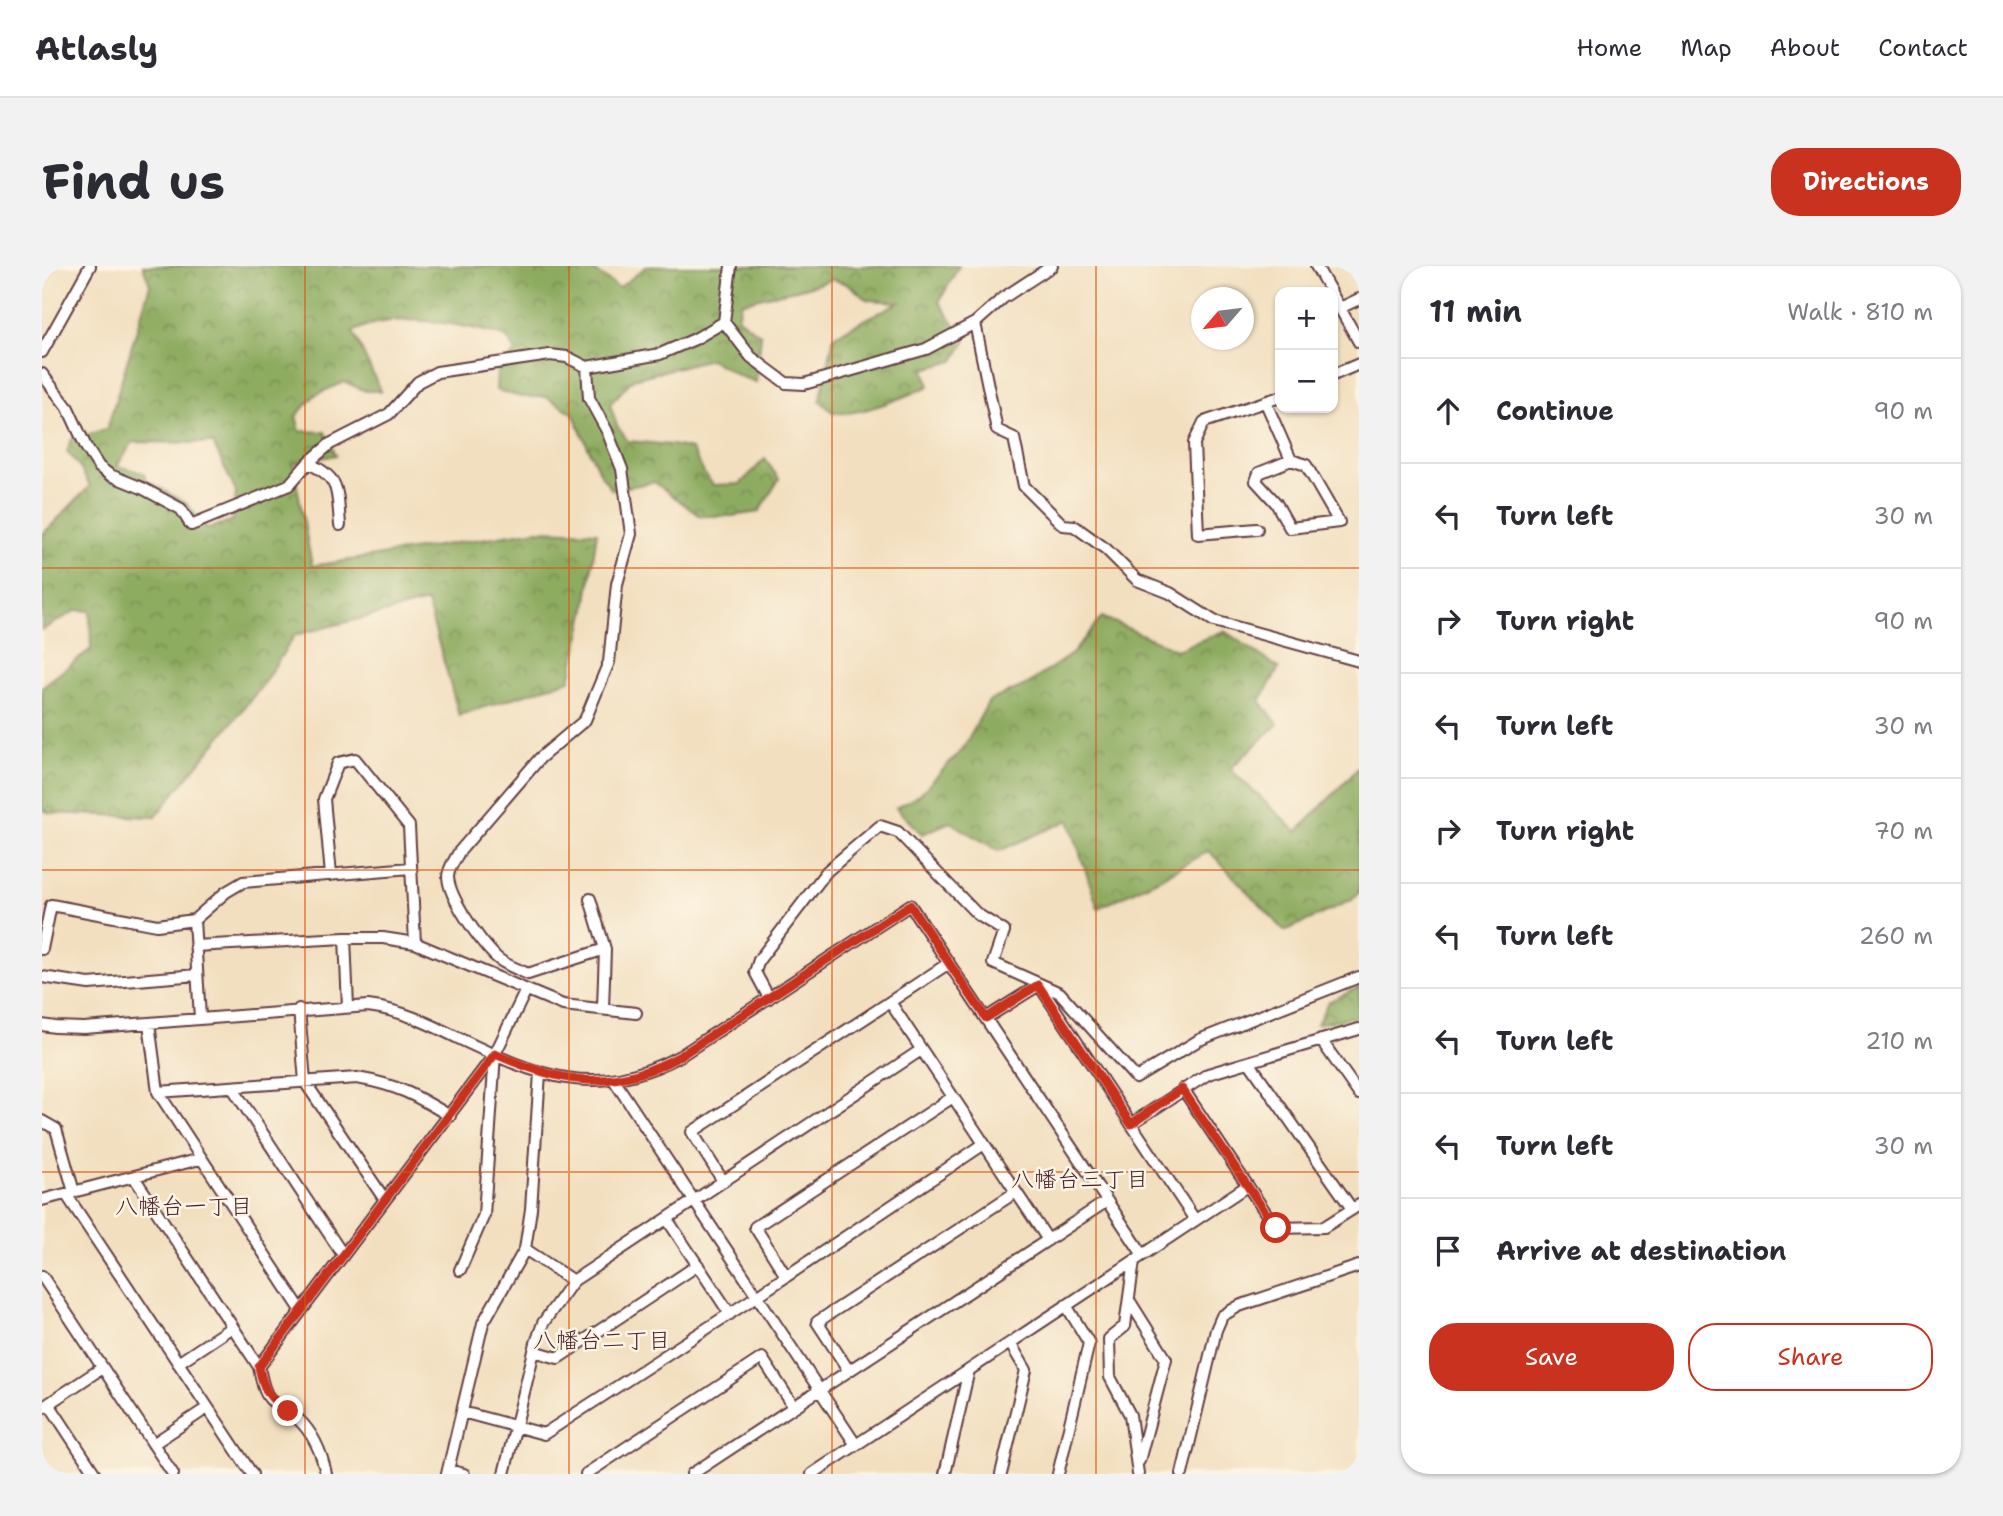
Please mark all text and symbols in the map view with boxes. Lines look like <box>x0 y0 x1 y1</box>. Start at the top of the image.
text: Atlasly <box>35 26 158 71</box>
text: Home <box>1576 32 1642 64</box>
text: Map <box>1680 32 1732 64</box>
text: About <box>1770 32 1840 64</box>
text: Contact <box>1878 32 1968 64</box>
button: Directions <box>1771 148 1961 216</box>
text: Find us <box>42 149 225 215</box>
north arrow <box>1191 287 1254 350</box>
map controls <box>1275 287 1338 413</box>
button: + <box>1275 287 1338 350</box>
text: 11 min <box>1429 291 1522 332</box>
text: Walk · 810 m <box>1787 297 1933 327</box>
button: − <box>1275 350 1338 413</box>
icon: ahead <box>1429 392 1467 430</box>
text: Continue <box>1496 393 1614 428</box>
text: 90 m <box>1873 396 1933 426</box>
icon: left <box>1429 497 1467 535</box>
text: Turn left <box>1496 498 1613 533</box>
text: 30 m <box>1874 501 1933 531</box>
icon: right <box>1429 602 1467 640</box>
text: Turn right <box>1496 603 1634 638</box>
text: 90 m <box>1873 606 1933 636</box>
icon: left <box>1429 707 1467 745</box>
text: Turn left <box>1496 708 1613 743</box>
text: 30 m <box>1874 711 1933 741</box>
icon: right <box>1429 812 1467 850</box>
text: Turn right <box>1496 813 1634 848</box>
text: 70 m <box>1874 816 1933 846</box>
icon: left <box>1429 917 1467 955</box>
text: Turn left <box>1496 918 1613 953</box>
text: 260 m <box>1859 921 1933 951</box>
icon: left <box>1429 1022 1467 1060</box>
text: Turn left <box>1496 1023 1613 1058</box>
text: 210 m <box>1865 1026 1933 1056</box>
icon: left <box>1429 1127 1467 1165</box>
text: Turn left <box>1496 1128 1613 1163</box>
text: 30 m <box>1874 1131 1933 1161</box>
district label: 八幡台三丁目 <box>1011 1164 1149 1194</box>
district label: 八幡台一丁目 <box>115 1191 253 1221</box>
route start <box>1260 1212 1291 1243</box>
icon: arrive <box>1429 1232 1467 1270</box>
text: Arrive at destination <box>1496 1233 1786 1268</box>
button: Save <box>1429 1323 1674 1391</box>
button: Share <box>1688 1323 1933 1391</box>
district label: 八幡台二丁目 <box>533 1325 671 1355</box>
route end <box>272 1395 303 1426</box>

